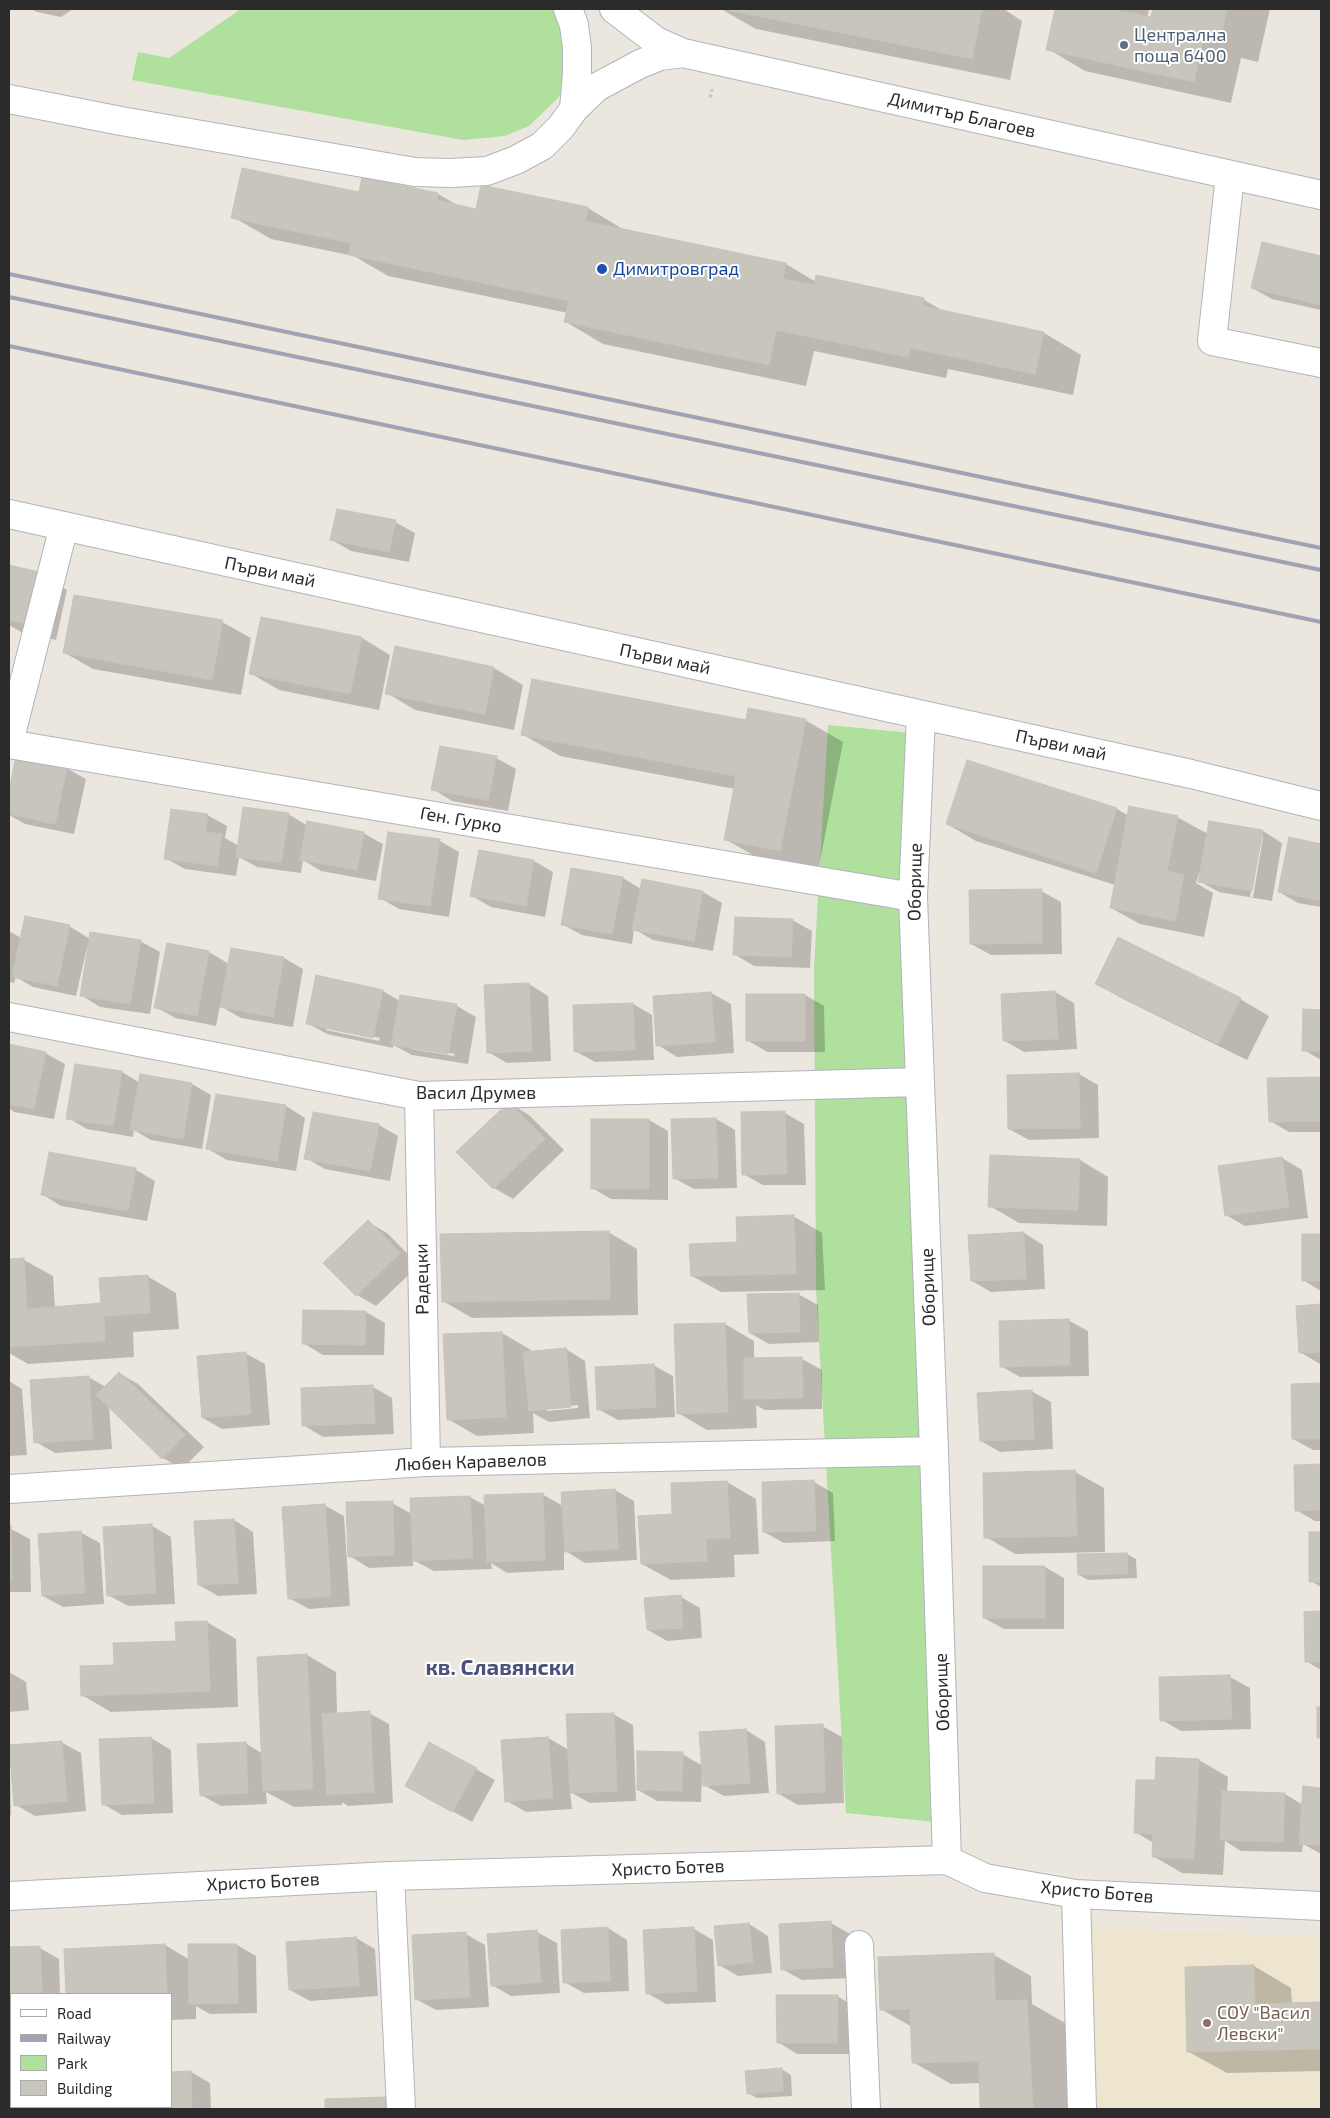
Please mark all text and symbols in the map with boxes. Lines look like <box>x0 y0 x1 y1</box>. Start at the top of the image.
place label: Централна поща 6400 <box>1134 24 1227 66</box>
marker: Централна поща 6400 <box>1118 39 1130 51</box>
street label: Димитър Благоев <box>886 88 1038 142</box>
place label: Димитровград <box>613 258 739 280</box>
marker: Димитровград <box>595 262 609 276</box>
street label: Първи май <box>223 552 317 592</box>
street label: Първи май <box>618 639 712 679</box>
street label: Първи май <box>1014 725 1108 765</box>
street label: Ген. Гурко <box>419 802 503 838</box>
street label: Оборище <box>904 843 926 921</box>
street label: Васил Друмев <box>416 1082 536 1104</box>
street label: Радецки <box>411 1243 433 1315</box>
street label: Оборище <box>916 1247 940 1327</box>
street label: Любен Каравелов <box>395 1449 547 1475</box>
street label: Оборище <box>930 1652 954 1732</box>
district label: кв. Славянски <box>425 1655 575 1681</box>
street label: Христо Ботев <box>611 1855 725 1881</box>
street label: Христо Ботев <box>206 1868 320 1896</box>
street label: Христо Ботев <box>1040 1876 1154 1908</box>
legend <box>10 1993 172 2108</box>
place label: СОУ "Васил Левски" <box>1217 2002 1310 2045</box>
text: Road <box>57 2004 92 2022</box>
marker: СОУ "Васил Левски" <box>1201 2017 1213 2029</box>
text: Railway <box>57 2029 111 2047</box>
text: Park <box>57 2054 88 2072</box>
text: Building <box>57 2079 112 2097</box>

